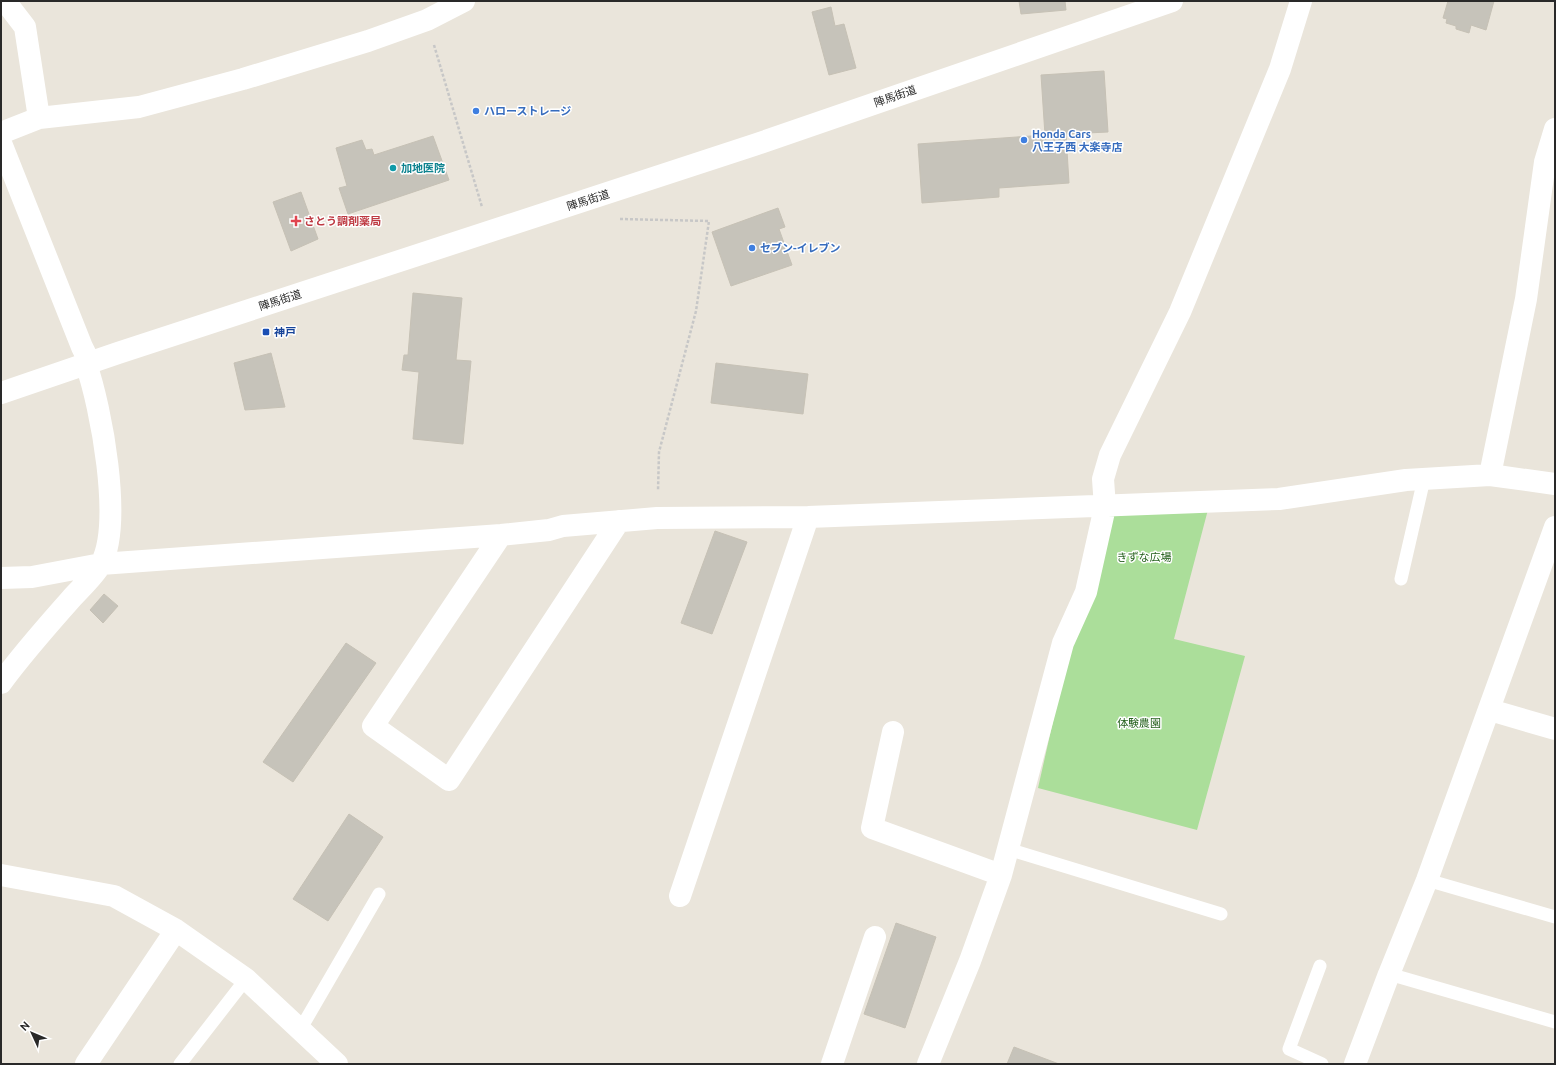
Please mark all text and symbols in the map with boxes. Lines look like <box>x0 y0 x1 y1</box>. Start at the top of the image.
street label: 陣馬街道 <box>872 83 918 109</box>
place label: ハローストレージ <box>484 105 571 117</box>
marker: ハローストレージ <box>471 106 481 116</box>
place label: Honda Cars 八王子西 大楽寺店 <box>1032 128 1123 153</box>
marker: Honda Cars 八王子西 大楽寺店 <box>1019 135 1029 145</box>
place label: 加地医院 <box>401 162 445 174</box>
marker: 加地医院 <box>388 163 398 173</box>
street label: 陣馬街道 <box>565 187 611 213</box>
place label: さとう調剤薬局 <box>304 215 381 227</box>
marker: さとう調剤薬局 <box>291 216 301 226</box>
place label: セブン-イレブン <box>760 242 841 254</box>
marker: セブン-イレブン <box>747 243 757 253</box>
street label: 陣馬街道 <box>257 287 303 313</box>
place label: 神戸 <box>274 326 296 338</box>
marker: 神戸 <box>261 327 271 337</box>
park label: きずな広場 <box>1117 551 1172 563</box>
park label: 体験農園 <box>1117 717 1161 729</box>
north arrow <box>12 1013 52 1053</box>
text: N <box>18 1019 32 1033</box>

